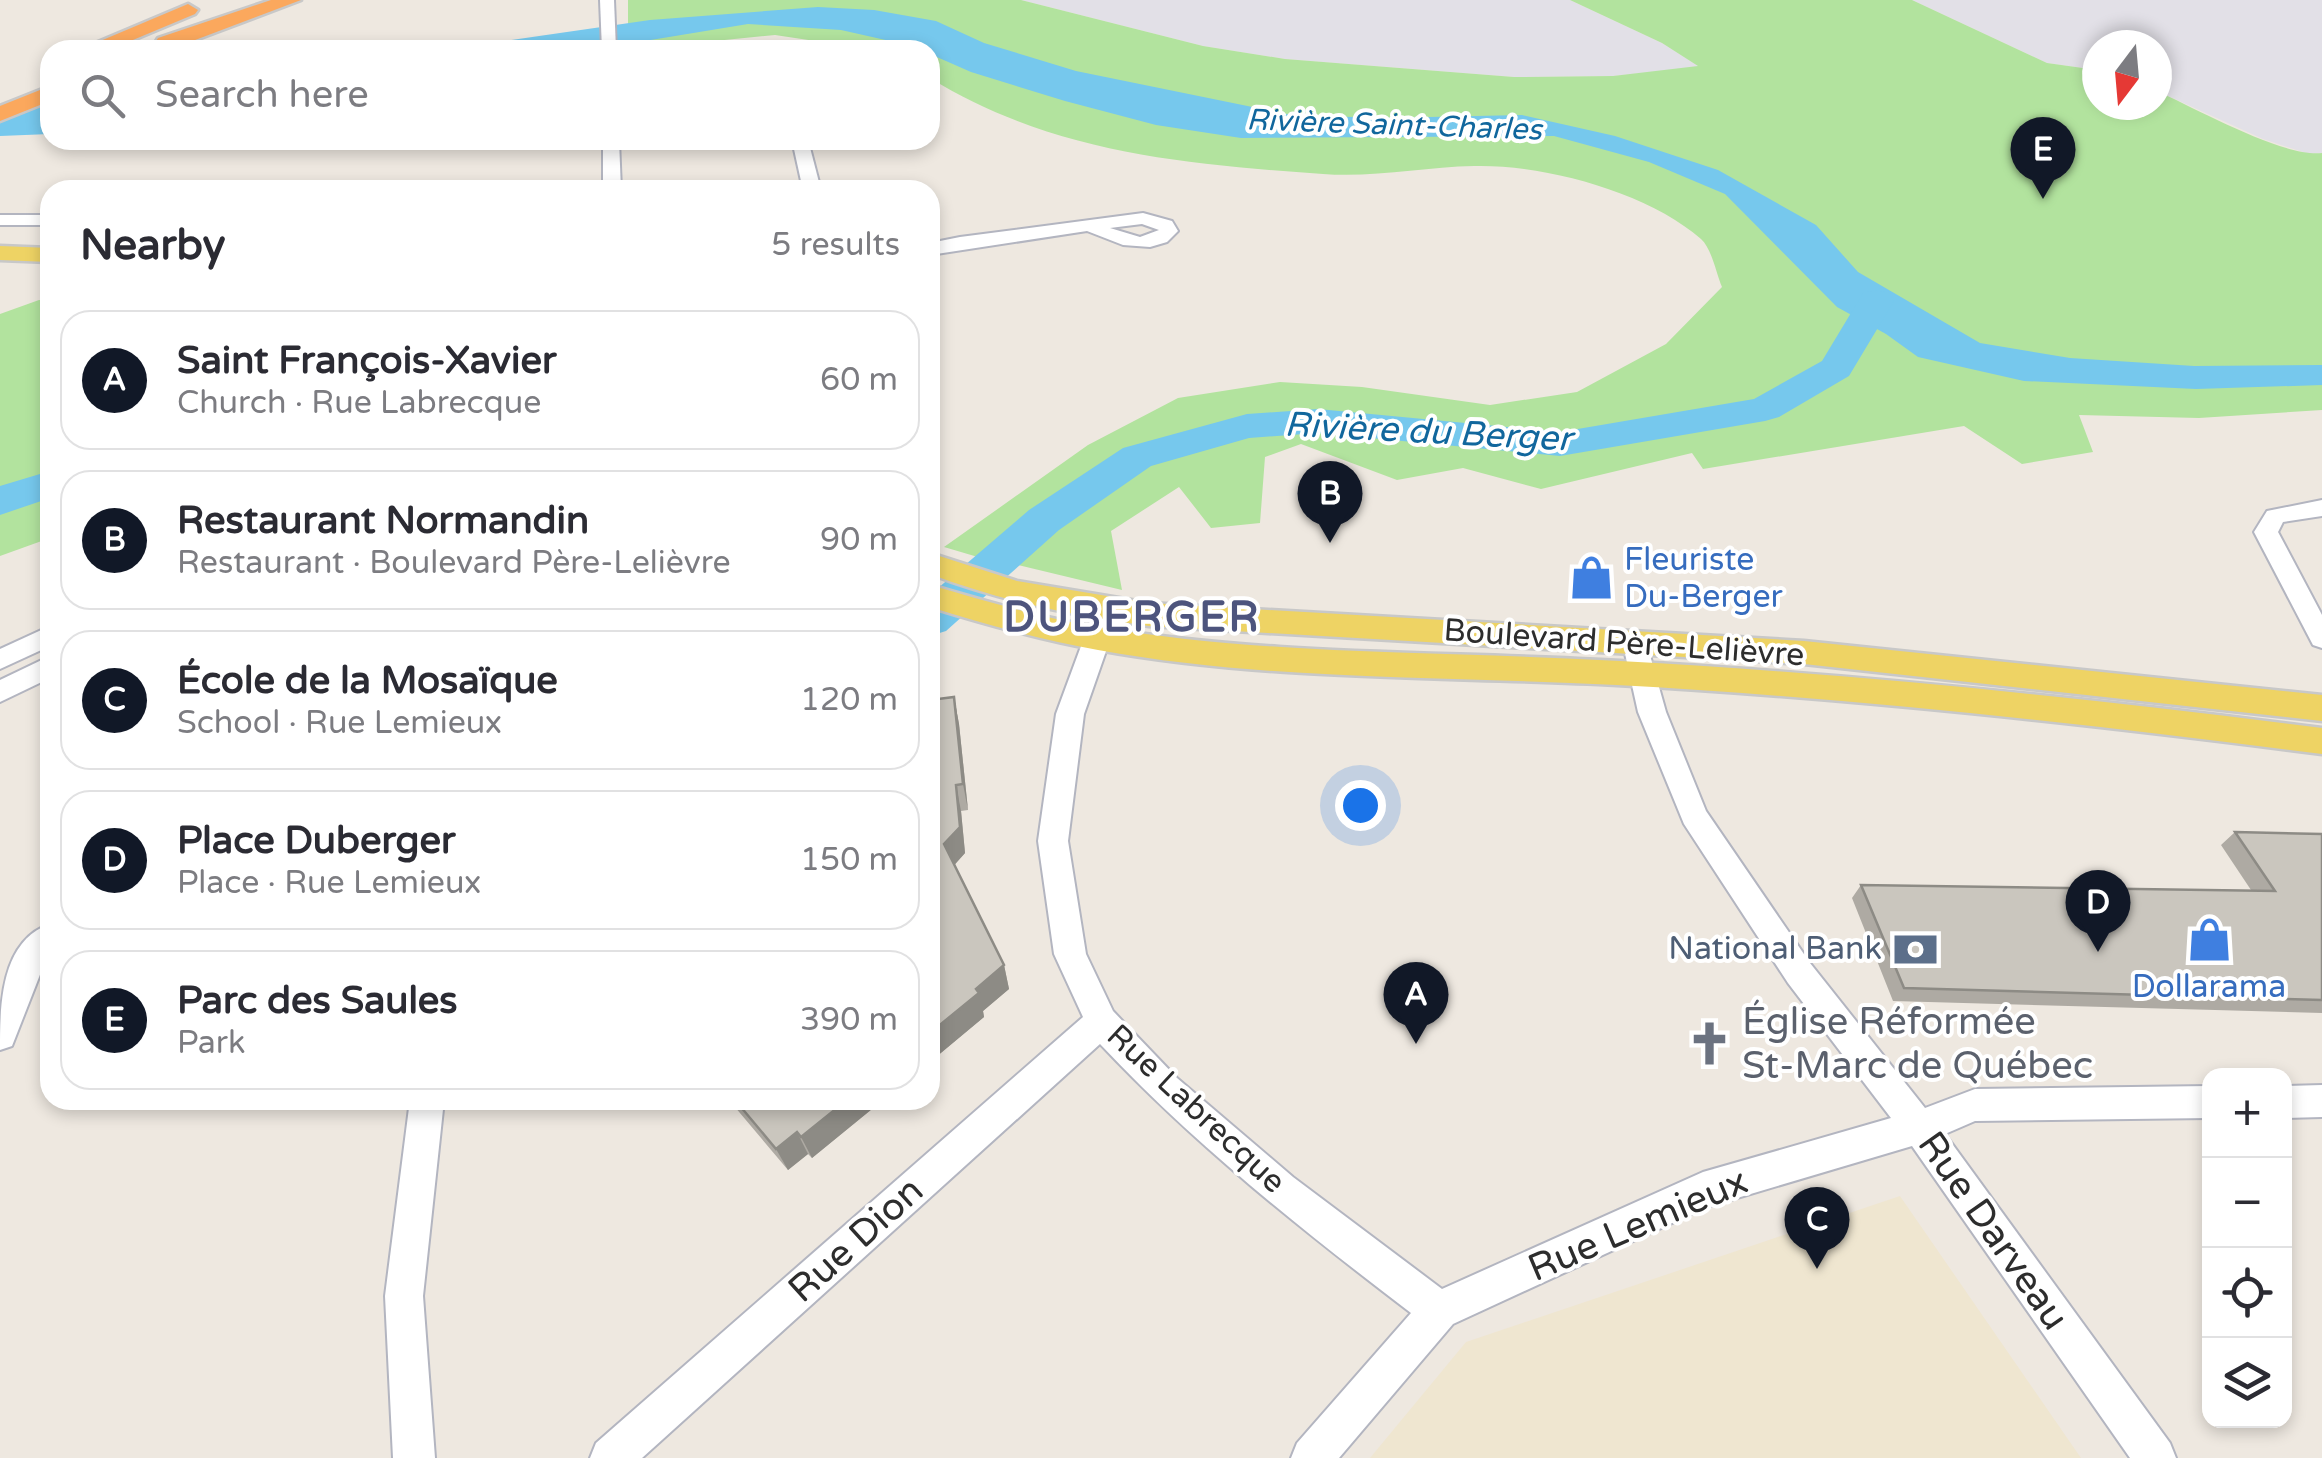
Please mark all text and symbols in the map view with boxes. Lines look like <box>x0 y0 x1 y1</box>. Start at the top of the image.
north arrow <box>2082 30 2172 120</box>
search box <box>40 40 940 150</box>
icon: search <box>75 68 130 123</box>
text: Search here <box>155 72 369 118</box>
water label: Rivière Saint-Charles <box>1246 101 1545 149</box>
pin: E <box>2010 116 2076 199</box>
text: Nearby <box>80 220 225 271</box>
text: 5 results <box>771 226 900 264</box>
text: Saint François-Xavier <box>177 338 556 384</box>
text: A <box>103 361 126 399</box>
text: 60 m <box>820 361 898 399</box>
text: Church · Rue Labrecque <box>177 384 541 422</box>
water label: Rivière du Berger <box>1284 404 1577 461</box>
pin: B <box>1298 460 1362 543</box>
text: Restaurant Normandin <box>177 498 589 544</box>
text: B <box>103 521 126 559</box>
text: 90 m <box>820 521 898 559</box>
place label: Fleuriste Du-Berger <box>1624 541 1784 616</box>
text: Restaurant · Boulevard Père-Lelièvre <box>177 544 731 582</box>
shop icon: Fleuriste Du-Berger <box>1567 554 1615 602</box>
district label: DUBERGER <box>1003 592 1261 643</box>
street label: Boulevard Père-Lelièvre <box>1442 611 1806 675</box>
text: École de la Mosaïque <box>177 658 558 704</box>
text: C <box>103 681 126 719</box>
text: 120 m <box>800 681 898 719</box>
text: School · Rue Lemieux <box>177 704 502 742</box>
your location <box>1335 780 1386 831</box>
text: Place Duberger <box>177 818 456 864</box>
text: D <box>102 841 127 879</box>
text: 150 m <box>800 841 898 879</box>
text: Place · Rue Lemieux <box>177 864 481 902</box>
pin: D <box>2066 870 2130 952</box>
shop icon: Dollarama <box>2185 915 2233 963</box>
bank icon: National Bank <box>1891 925 1939 973</box>
place label: National Bank <box>1668 930 1882 968</box>
pin: A <box>1384 962 1448 1044</box>
place label: Dollarama <box>2132 968 2286 1006</box>
text: Parc des Saules <box>177 978 458 1024</box>
place label: Église Réformée St-Marc de Québec <box>1742 999 2093 1089</box>
text: E <box>104 1001 125 1039</box>
text: 390 m <box>800 1001 898 1039</box>
street label: Rue Labrecque <box>1099 1017 1293 1201</box>
church icon: Église Réformée St-Marc de Québec <box>1685 1020 1733 1068</box>
text: Park <box>177 1024 245 1062</box>
map controls <box>2202 1068 2292 1428</box>
button: + <box>2202 1068 2292 1158</box>
street label: Rue Darveau <box>1908 1123 2078 1339</box>
street label: Rue Lemieux <box>1521 1158 1755 1292</box>
button: − <box>2202 1158 2292 1248</box>
street label: Rue Dion <box>779 1168 933 1312</box>
pin: C <box>1784 1186 1850 1269</box>
button: locate <box>2202 1248 2292 1338</box>
button: layers <box>2202 1338 2292 1428</box>

